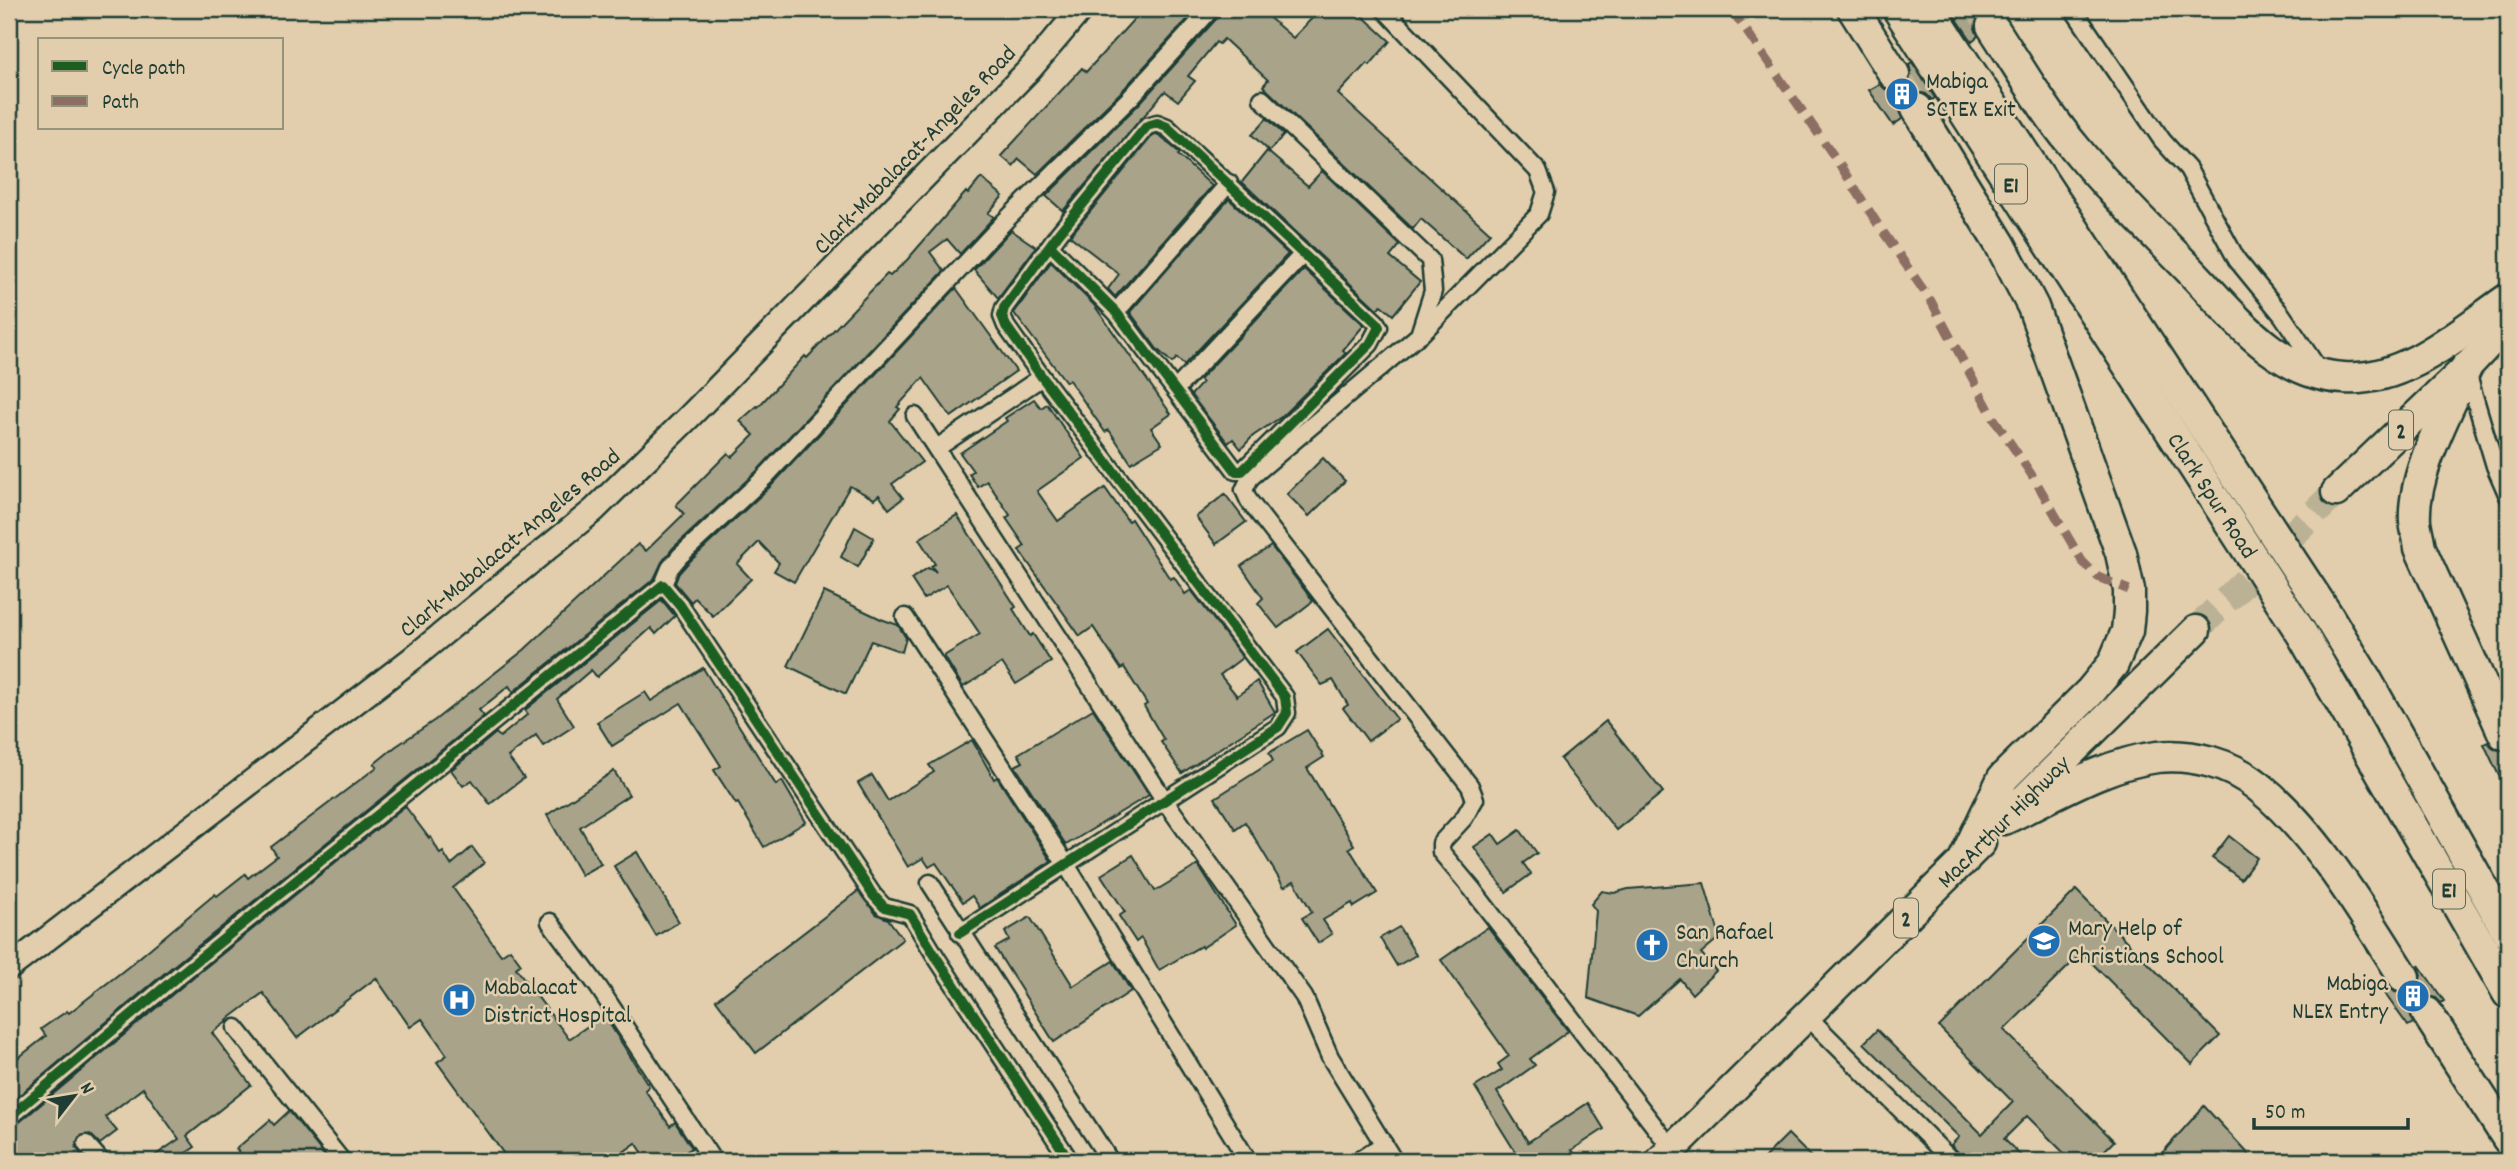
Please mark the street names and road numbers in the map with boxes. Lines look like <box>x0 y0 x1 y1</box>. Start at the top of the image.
street label: Clark-Mabalacat-Angeles Road <box>807 39 1026 263</box>
road number: E1 <box>1995 164 2027 204</box>
road number: 2 <box>2389 410 2413 450</box>
street label: Clark Spur Road <box>2157 427 2264 566</box>
street label: Clark-Mabalacat-Angeles Road <box>393 441 629 647</box>
street label: MacArthur Highway <box>1931 748 2080 897</box>
road number: E1 <box>2433 870 2465 908</box>
road number: 2 <box>1894 898 1918 937</box>

